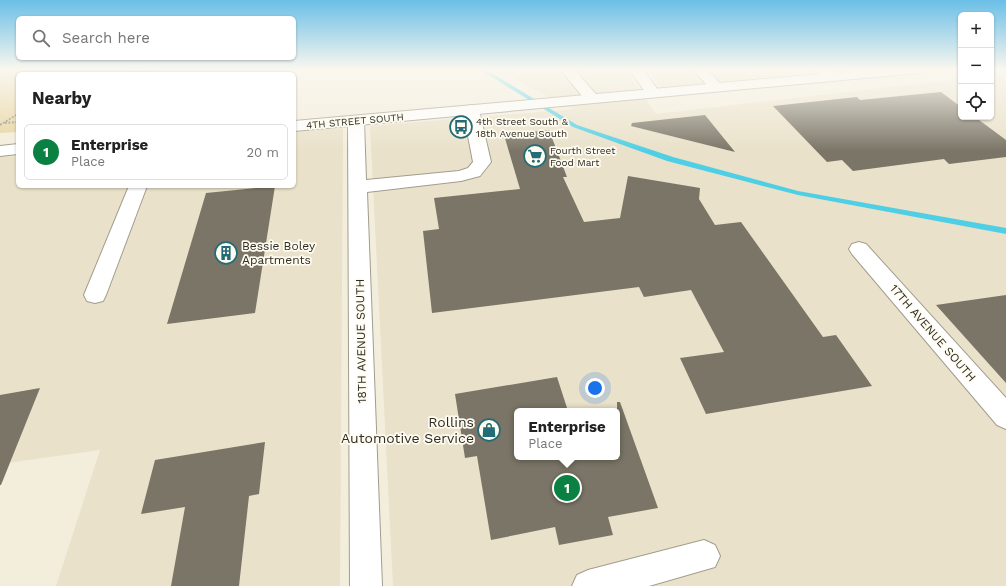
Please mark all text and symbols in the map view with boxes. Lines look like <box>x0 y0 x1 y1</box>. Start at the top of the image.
map controls <box>958 12 994 120</box>
button: + <box>958 12 994 48</box>
search box <box>16 16 296 60</box>
icon: search <box>30 27 52 49</box>
text: Search here <box>62 29 150 47</box>
button: − <box>958 48 994 84</box>
button: locate <box>958 84 994 120</box>
text: Nearby <box>32 88 91 108</box>
street label: 4TH STREET SOUTH <box>306 111 404 131</box>
bus stop icon: 4th Street South & 18th Avenue South <box>448 114 474 140</box>
place label: 4th Street South & 18th Avenue South <box>476 116 569 139</box>
text: Enterprise <box>71 136 148 154</box>
supermarket icon: Fourth Street Food Mart <box>522 143 548 169</box>
text: 1 <box>43 145 49 160</box>
text: 20 m <box>247 145 279 160</box>
place label: Fourth Street Food Mart <box>550 145 616 168</box>
text: Place <box>71 154 105 169</box>
place label: Bessie Boley Apartments <box>242 239 316 267</box>
building icon: Bessie Boley Apartments <box>213 240 239 266</box>
street label: 18TH AVENUE SOUTH <box>353 279 369 403</box>
street label: 17TH AVENUE SOUTH <box>887 282 979 384</box>
your location <box>585 378 605 398</box>
popup <box>514 408 620 460</box>
place label: Rollins Automotive Service <box>341 414 474 446</box>
shop icon: Rollins Automotive Service <box>476 417 502 443</box>
text: Enterprise <box>528 418 606 436</box>
text: Place <box>528 436 562 451</box>
pin: 1 <box>554 473 580 503</box>

